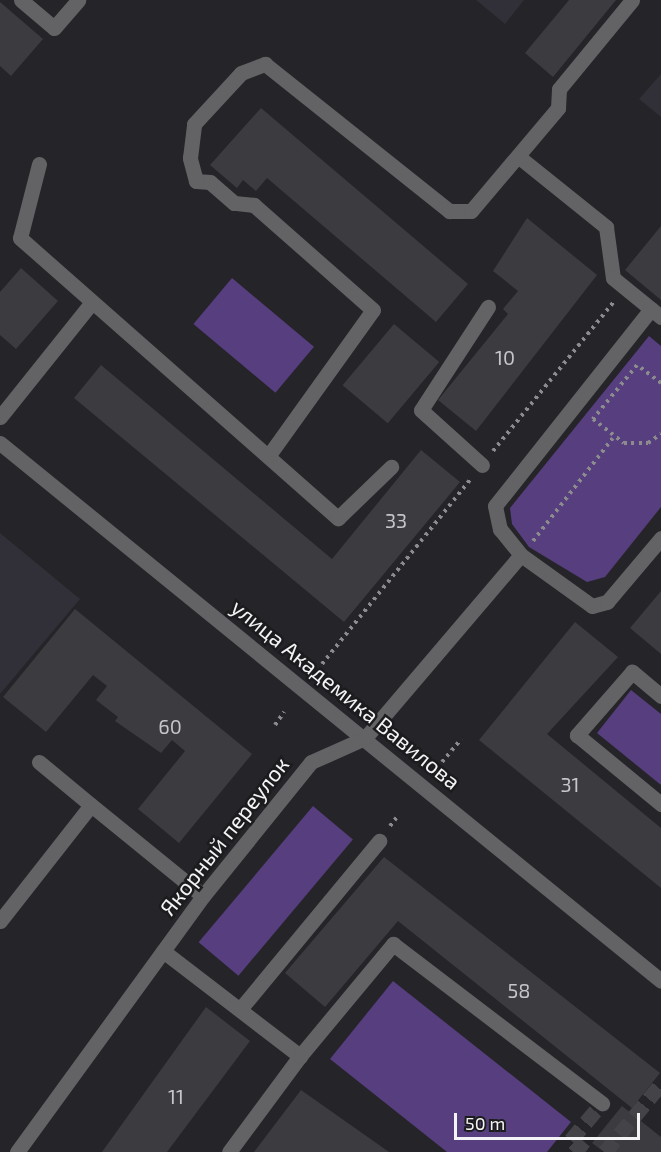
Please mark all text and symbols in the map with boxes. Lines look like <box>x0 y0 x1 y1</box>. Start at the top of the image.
house number: 10 <box>495 345 515 369</box>
house number: 33 <box>385 508 407 532</box>
street label: улица Академика Вавилова <box>226 593 466 795</box>
house number: 60 <box>158 714 182 738</box>
street label: Якорный переулок <box>154 751 294 921</box>
house number: 31 <box>560 772 580 796</box>
house number: 58 <box>508 978 530 1002</box>
house number: 11 <box>168 1084 184 1108</box>
scale bar <box>457 1101 643 1139</box>
text: 50 m <box>465 1112 505 1134</box>

